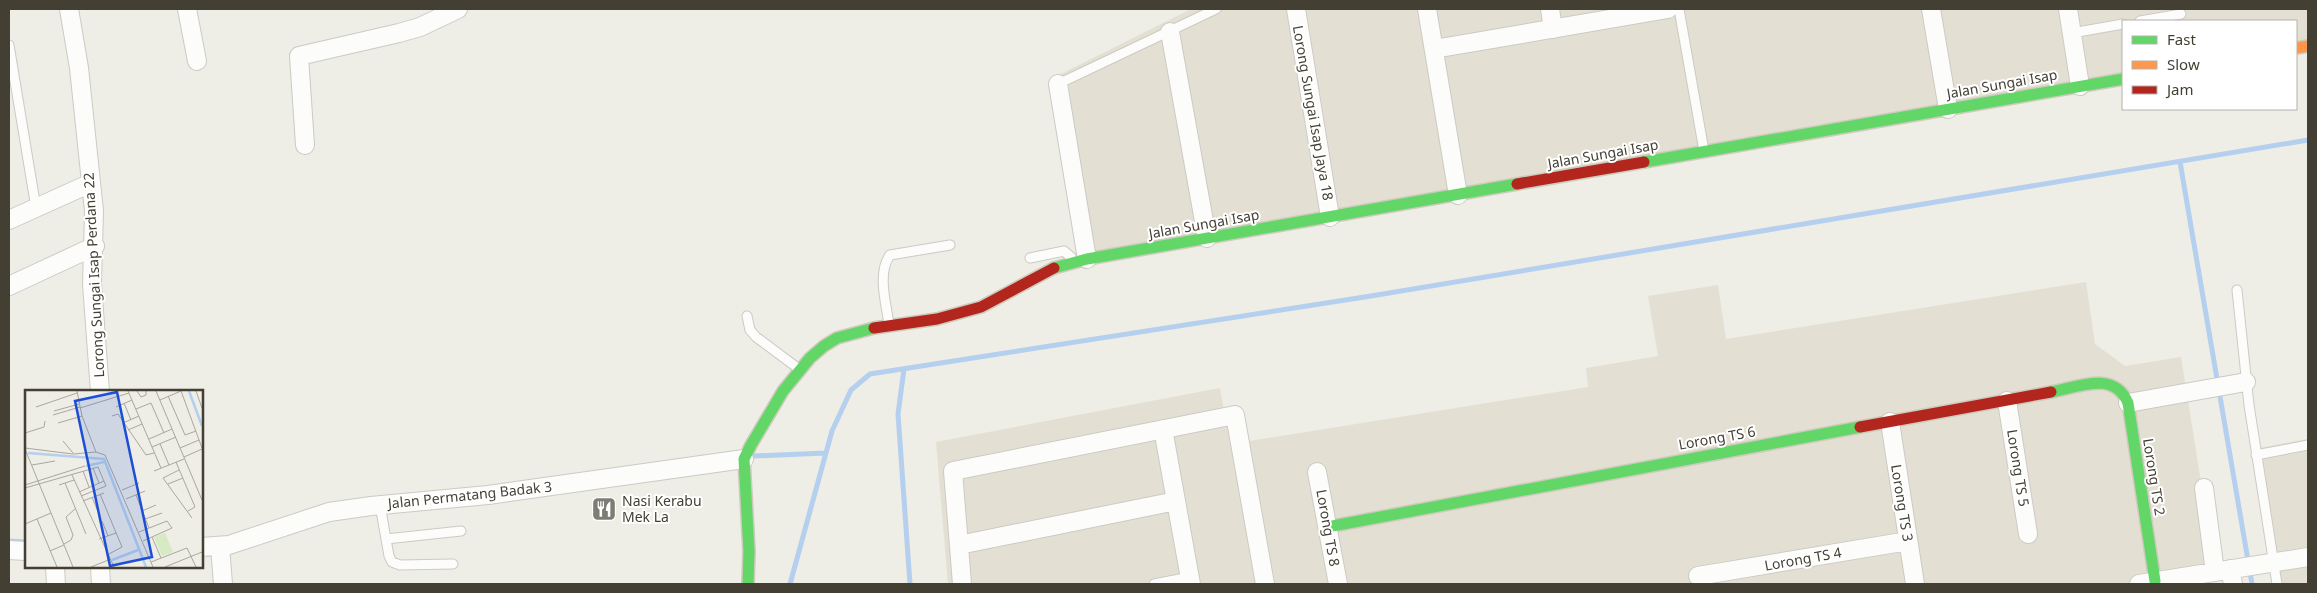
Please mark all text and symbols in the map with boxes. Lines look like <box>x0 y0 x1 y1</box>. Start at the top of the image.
legend <box>2122 20 2297 110</box>
street label: Lorong Sungai Isap Jaya 18 <box>1289 24 1338 202</box>
text: Fast <box>2167 29 2196 49</box>
text: Slow <box>2167 54 2200 74</box>
street label: Jalan Sungai Isap <box>1943 64 2059 103</box>
text: Jam <box>2165 79 2194 99</box>
street label: Jalan Sungai Isap <box>1544 134 1660 173</box>
street label: Lorong Sungai Isap Perdana 22 <box>79 172 108 378</box>
street label: Jalan Sungai Isap <box>1145 204 1261 243</box>
inset map <box>25 390 202 568</box>
street label: Lorong TS 6 <box>1677 421 1757 454</box>
street label: Lorong TS 5 <box>2003 428 2034 508</box>
street label: Lorong TS 2 <box>2139 437 2170 517</box>
street label: Lorong TS 3 <box>1887 463 1918 543</box>
street label: Jalan Permatang Badak 3 <box>385 476 553 513</box>
street label: Lorong TS 8 <box>1312 488 1345 568</box>
place label: Nasi Kerabu Mek La <box>622 491 702 526</box>
restaurant icon: Nasi Kerabu Mek La <box>591 496 617 522</box>
street label: Lorong TS 4 <box>1763 542 1843 575</box>

